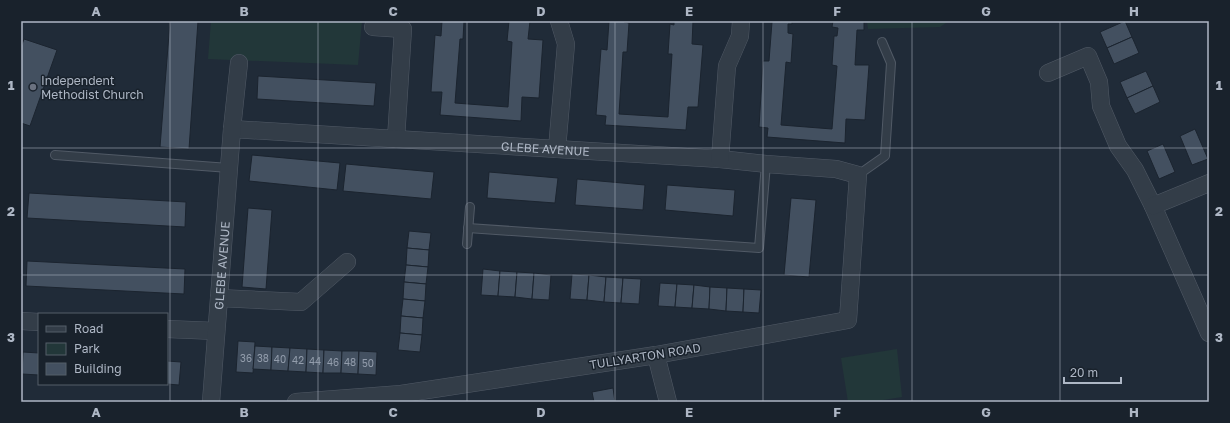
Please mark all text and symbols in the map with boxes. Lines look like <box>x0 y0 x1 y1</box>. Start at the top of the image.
text: A <box>91 3 101 19</box>
text: B <box>239 3 249 19</box>
text: C <box>388 3 398 19</box>
text: D <box>536 3 546 19</box>
text: E <box>685 3 693 19</box>
text: F <box>833 3 841 19</box>
text: G <box>981 3 991 19</box>
text: H <box>1129 3 1139 19</box>
place label: Independent Methodist Church <box>41 73 144 102</box>
text: 1 <box>8 77 15 93</box>
text: 1 <box>1216 77 1223 93</box>
marker: Independent Methodist Church <box>28 82 38 92</box>
street label: GLEBE AVENUE <box>501 138 590 158</box>
text: 2 <box>7 203 15 219</box>
text: 2 <box>1215 203 1223 219</box>
street label: GLEBE AVENUE <box>211 221 232 310</box>
legend <box>38 313 168 385</box>
text: Road <box>74 321 103 336</box>
text: 3 <box>7 329 15 345</box>
text: 3 <box>1215 329 1223 345</box>
street label: TULLYARTON ROAD <box>588 340 702 372</box>
text: Park <box>74 341 100 356</box>
house number: 36 <box>240 352 252 364</box>
house number: 38 <box>257 352 269 364</box>
house number: 40 <box>274 353 286 365</box>
house number: 42 <box>292 354 304 366</box>
house number: 44 <box>309 355 321 367</box>
house number: 46 <box>327 356 339 368</box>
house number: 48 <box>344 356 356 368</box>
house number: 50 <box>362 357 374 369</box>
scale bar <box>1064 359 1121 385</box>
text: Building <box>74 361 122 376</box>
text: 20 m <box>1070 365 1098 380</box>
text: A <box>91 404 101 420</box>
text: B <box>239 404 249 420</box>
text: C <box>388 404 398 420</box>
text: D <box>536 404 546 420</box>
text: E <box>685 404 693 420</box>
text: F <box>833 404 841 420</box>
text: G <box>981 404 991 420</box>
text: H <box>1129 404 1139 420</box>

